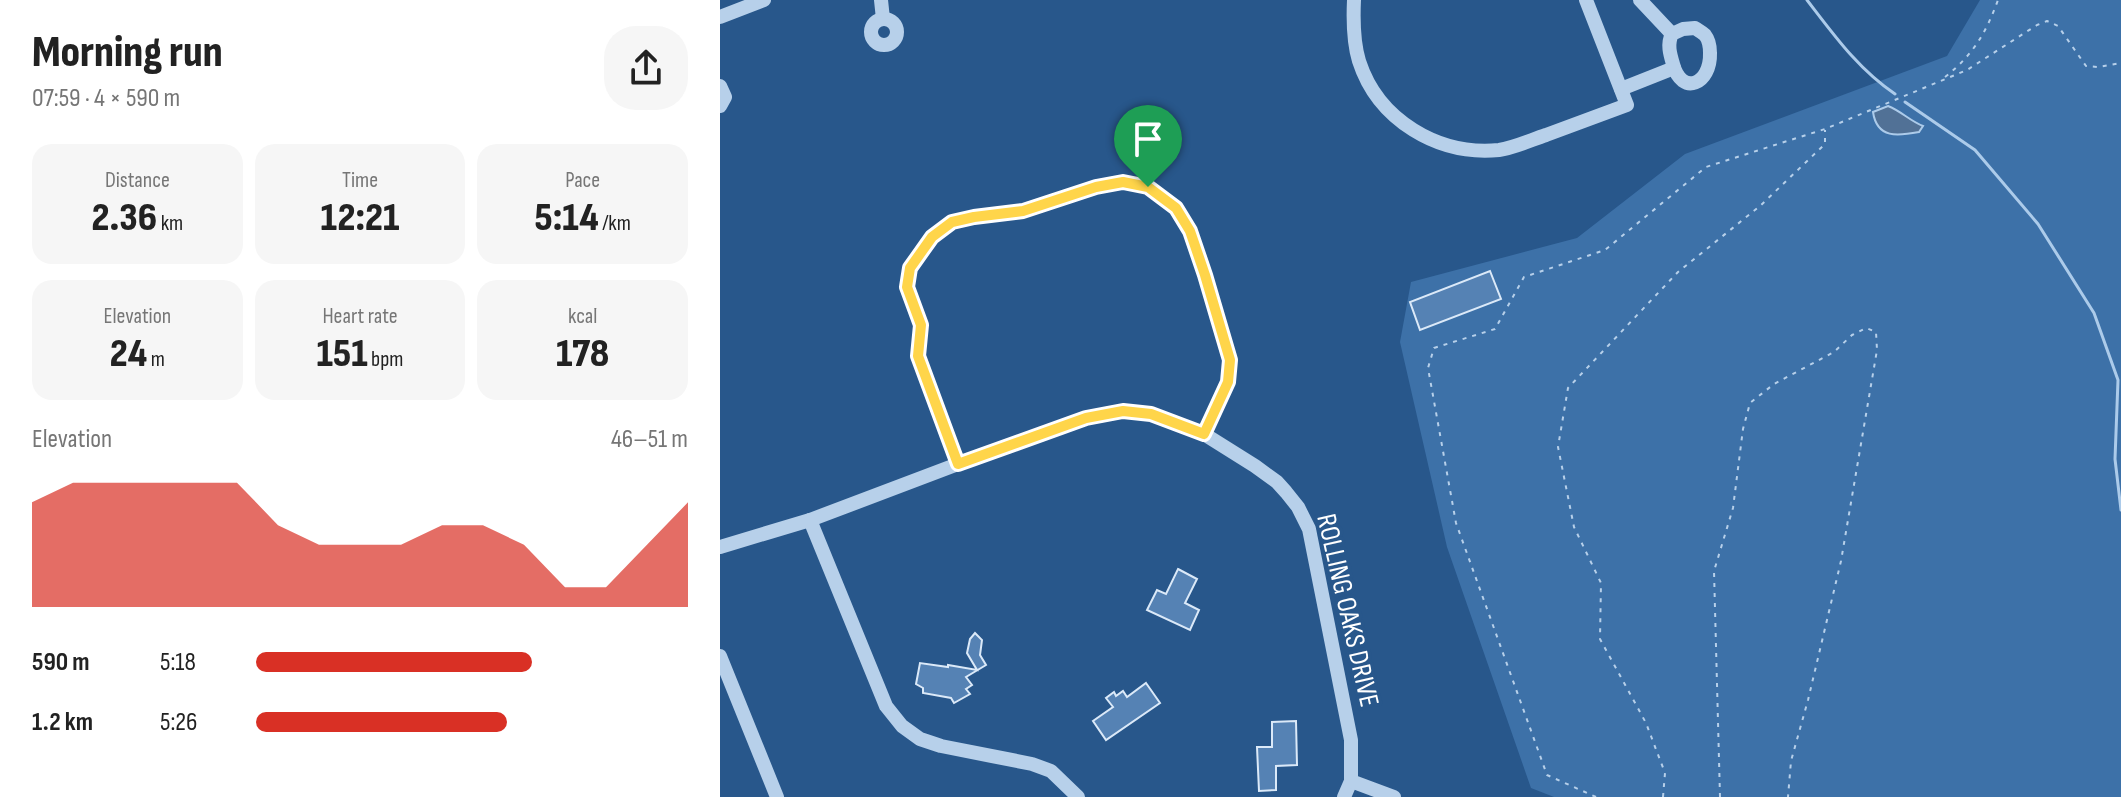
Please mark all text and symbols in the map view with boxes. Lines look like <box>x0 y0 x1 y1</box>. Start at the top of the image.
text: Morning run <box>32 26 223 79</box>
button: share <box>604 26 688 110</box>
text: 07:59 · 4 × 590 m <box>32 83 180 114</box>
pin <box>1114 105 1182 187</box>
icon: arrive <box>1126 117 1170 161</box>
text: Distance <box>105 167 170 194</box>
text: Time <box>342 167 378 194</box>
text: Pace <box>565 167 600 194</box>
text: 2.36 <box>91 194 157 242</box>
text: 12:21 <box>321 194 399 242</box>
text: 5:14 <box>535 194 599 242</box>
text: km <box>157 210 183 237</box>
text: /km <box>599 210 631 237</box>
text: Elevation <box>103 303 171 330</box>
text: Heart rate <box>322 303 398 330</box>
text: kcal <box>568 303 597 330</box>
text: 24 <box>110 330 147 378</box>
text: 151 <box>316 330 368 378</box>
text: 178 <box>556 330 609 378</box>
text: m <box>147 346 165 373</box>
text: bpm <box>368 346 403 373</box>
text: Elevation <box>32 424 112 455</box>
text: 46–51 m <box>611 424 688 455</box>
street label: ROLLING OAKS DRIVE <box>1309 511 1386 710</box>
text: 590 m <box>32 647 89 678</box>
text: 5:18 <box>160 647 196 678</box>
text: 1.2 km <box>32 707 93 738</box>
text: 5:26 <box>160 707 197 738</box>

